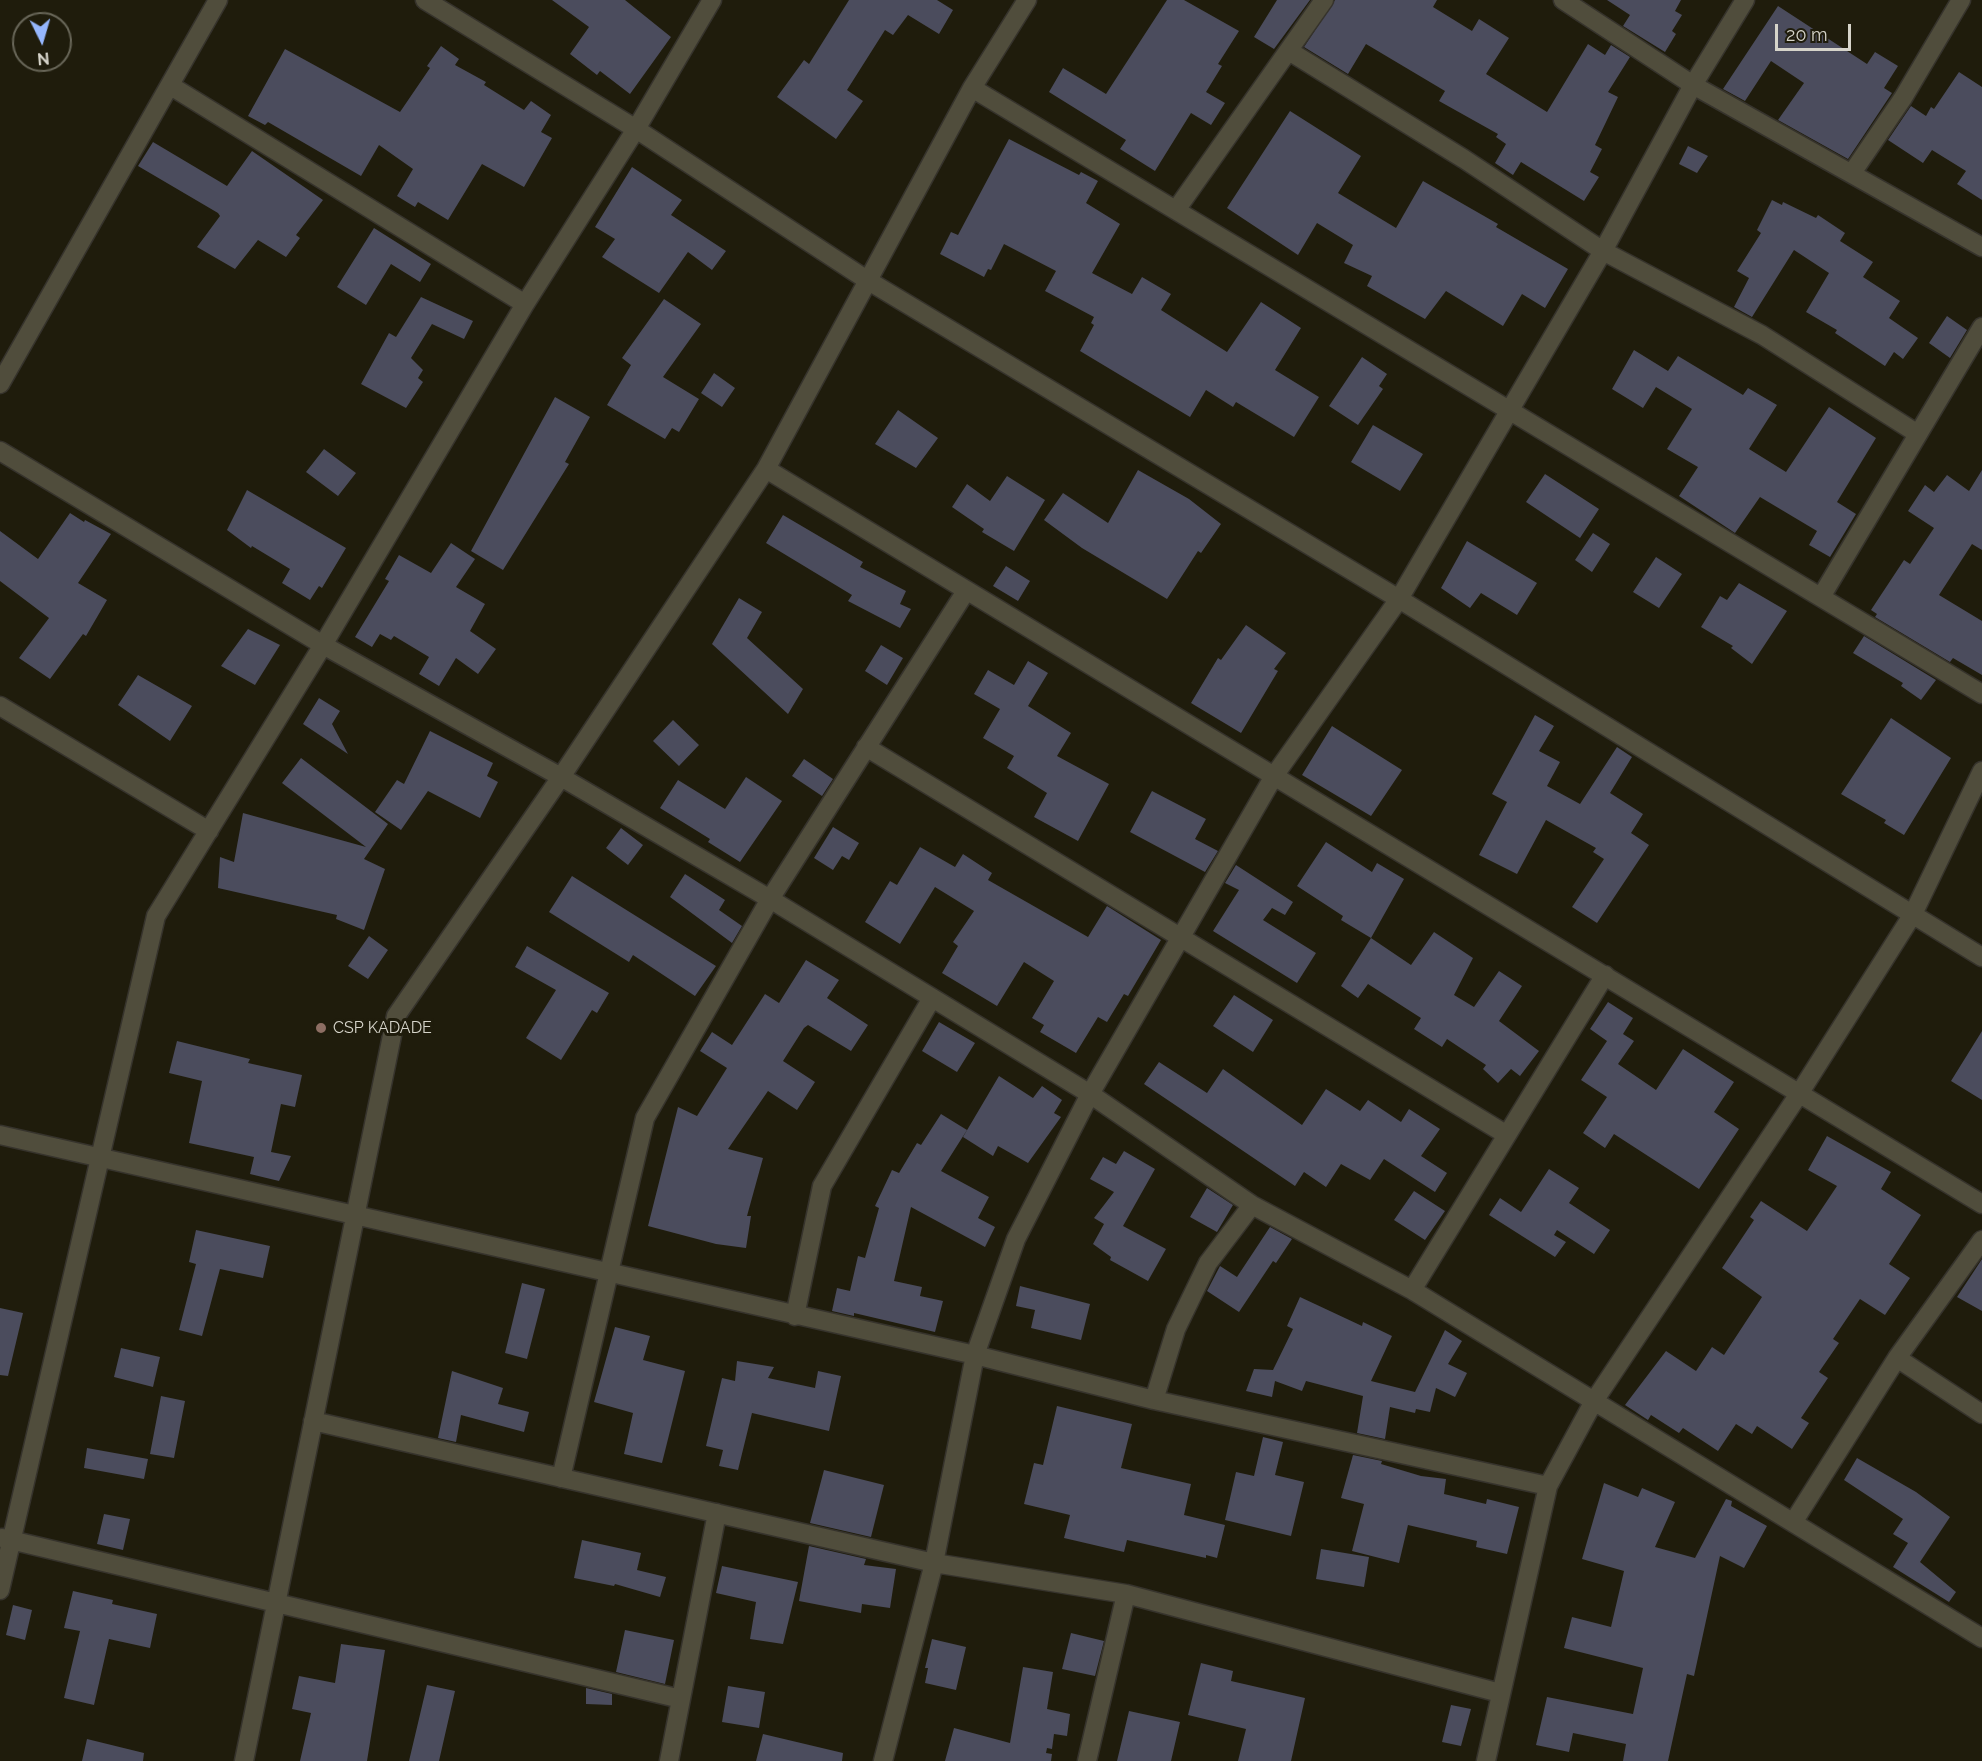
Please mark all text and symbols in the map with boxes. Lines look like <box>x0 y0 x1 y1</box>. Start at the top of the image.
north arrow <box>12 12 72 72</box>
scale bar <box>1778 12 1854 50</box>
text: 20 m <box>1786 24 1828 45</box>
text: N <box>37 48 50 68</box>
place label: CSP KADADE <box>333 1018 432 1038</box>
marker: CSP KADADE <box>314 1021 328 1035</box>

